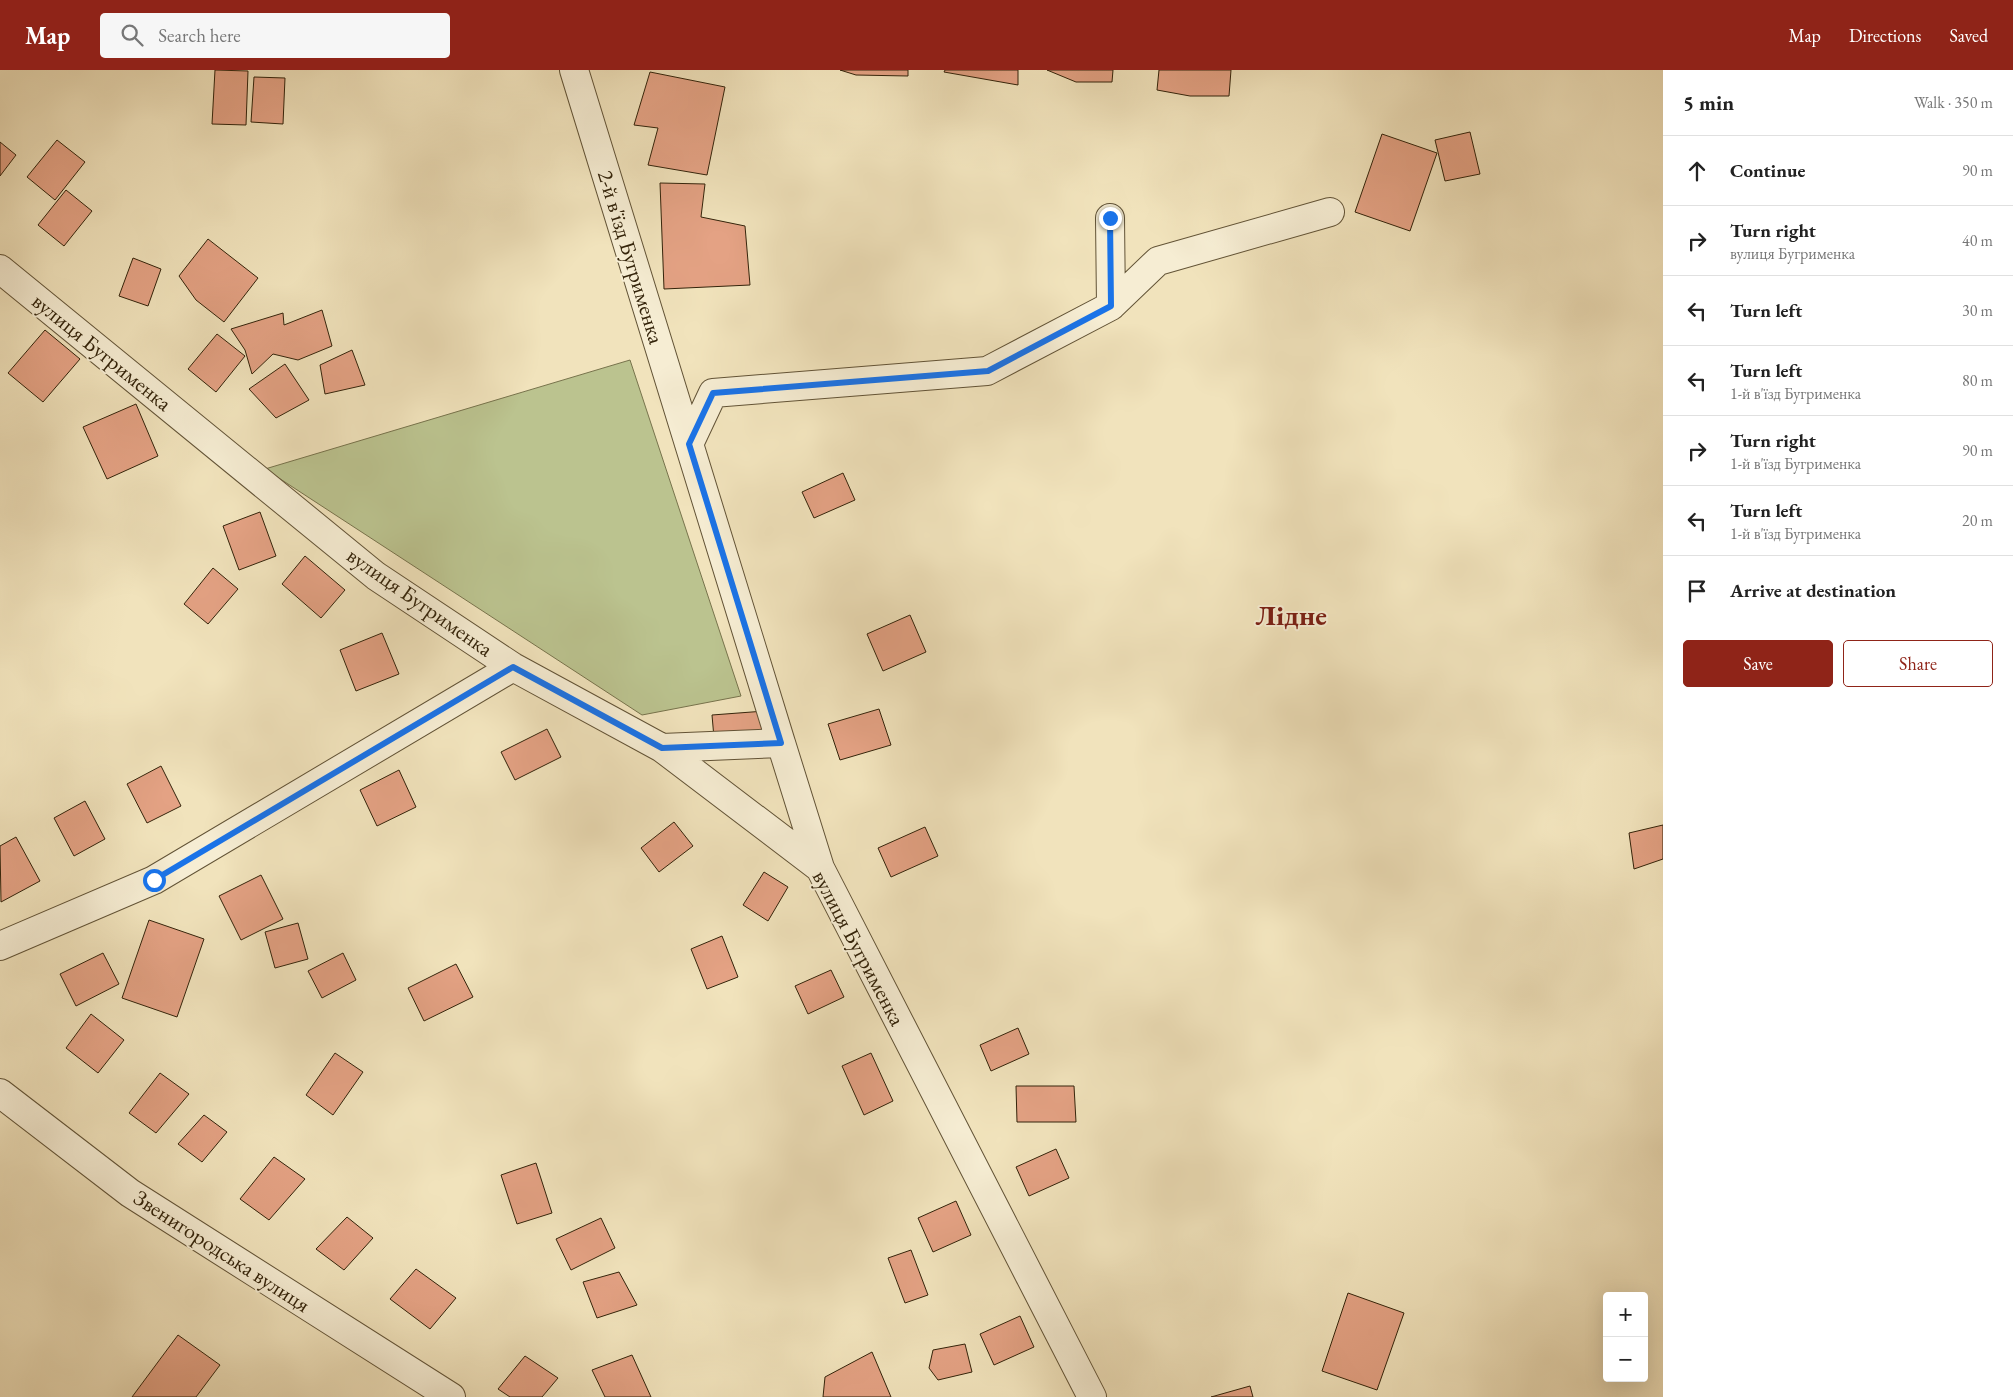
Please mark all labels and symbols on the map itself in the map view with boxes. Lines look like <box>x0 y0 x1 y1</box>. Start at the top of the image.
street label: 2-й в'їзд Бугрименка <box>591 167 671 348</box>
route end <box>1099 207 1122 230</box>
street label: вулиця Бугрименка <box>26 287 178 418</box>
street label: вулиця Бугрименка <box>341 541 499 663</box>
district label: Лідне <box>1255 597 1327 633</box>
street label: вулиця Бугрименка <box>806 865 912 1031</box>
route start <box>143 869 166 892</box>
street label: Звенигородська вулиця <box>128 1183 316 1319</box>

